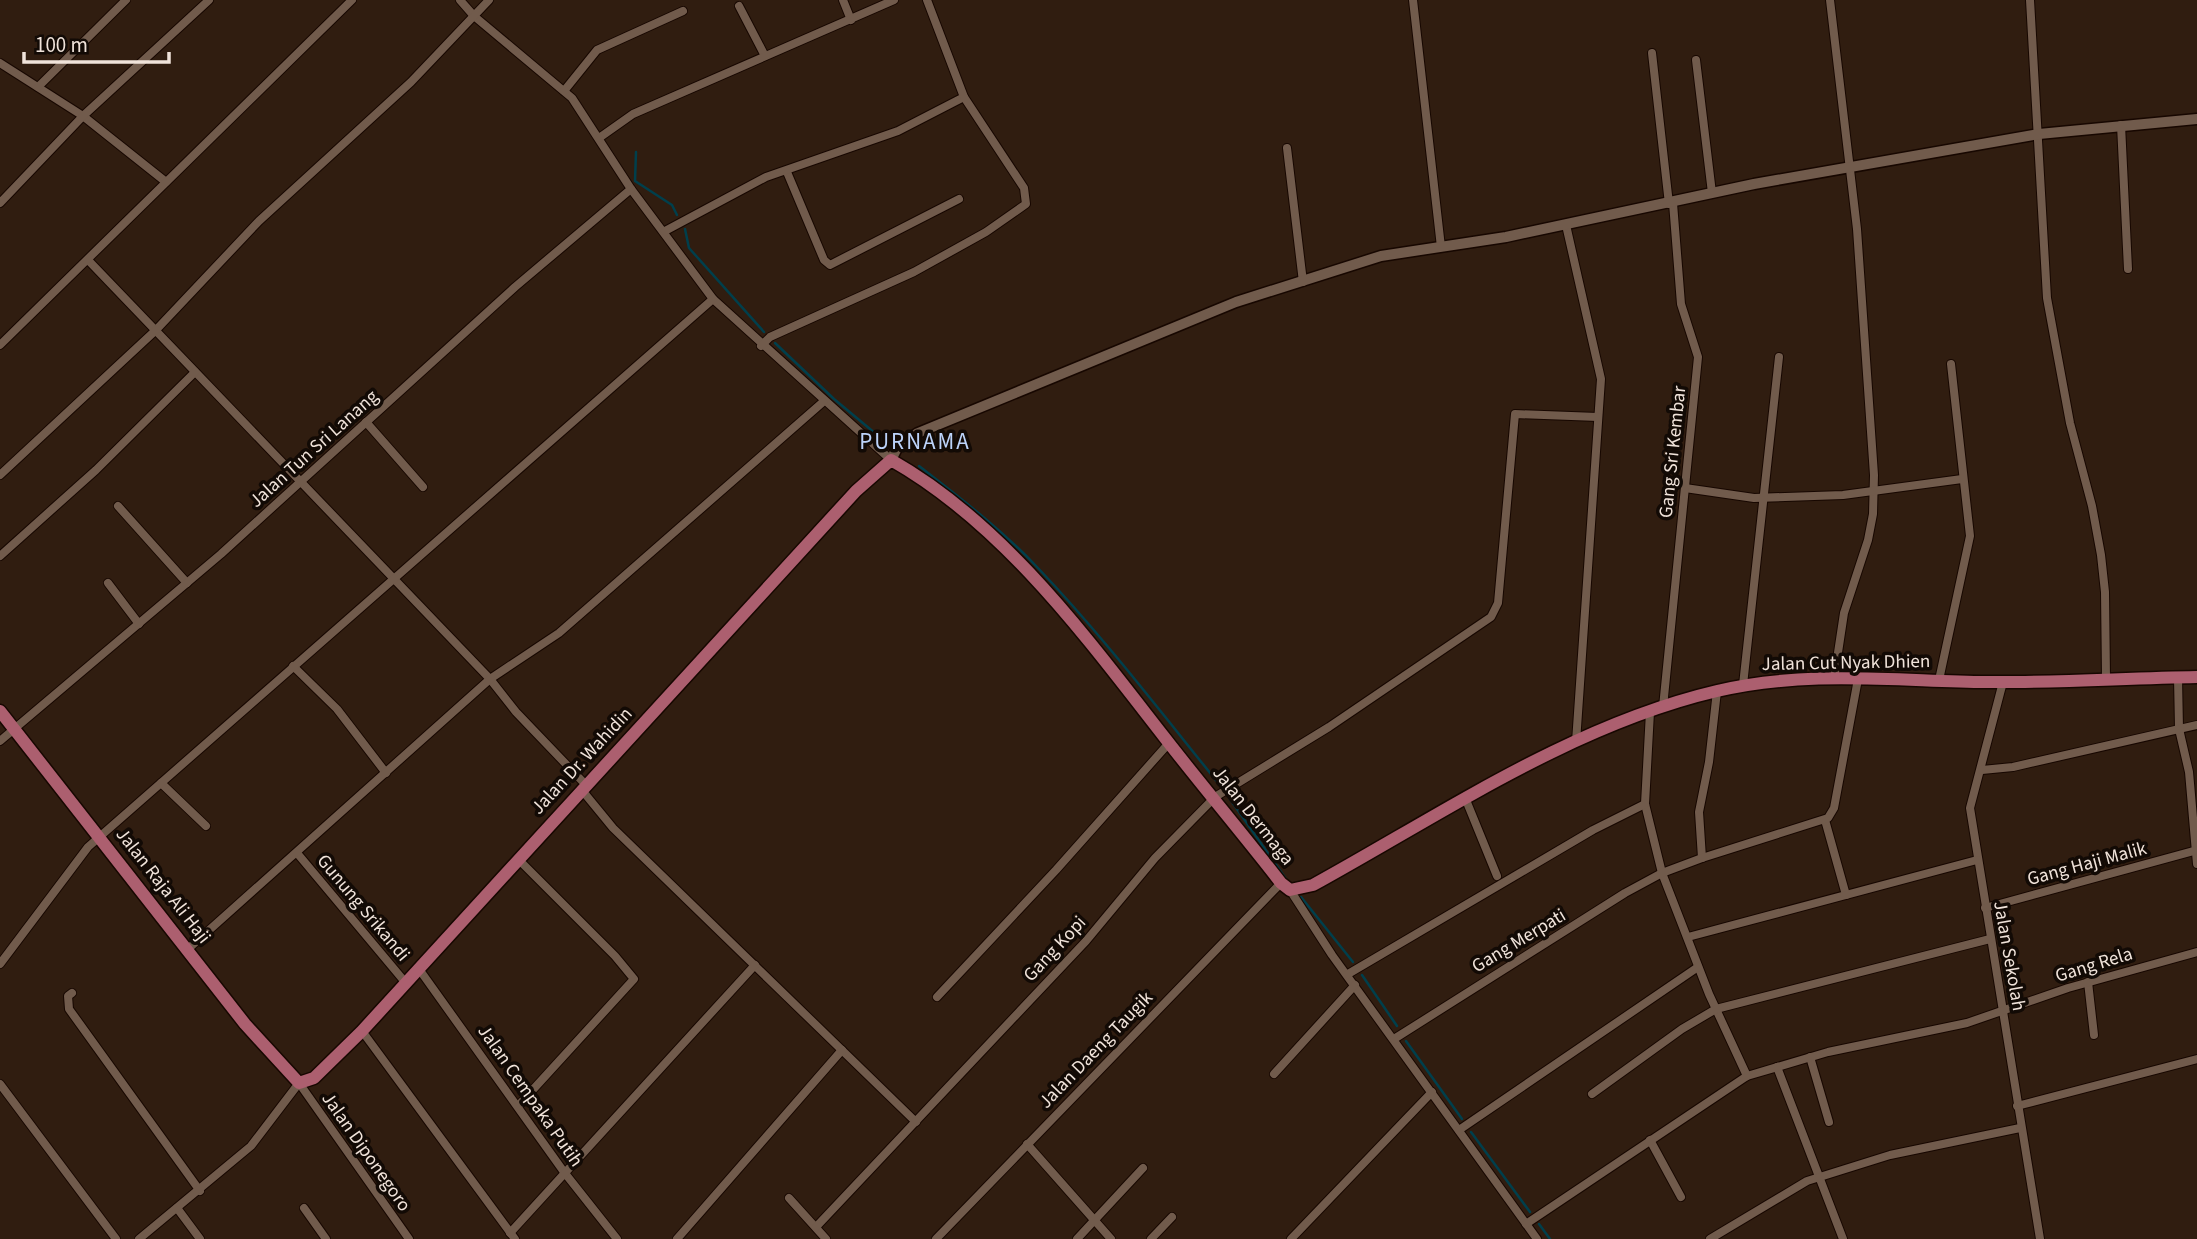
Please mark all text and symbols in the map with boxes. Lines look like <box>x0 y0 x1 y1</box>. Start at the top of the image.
scale bar <box>24 21 170 65</box>
text: 100 m <box>35 30 88 60</box>
street label: Jalan Tun Sri Lanang <box>244 383 385 514</box>
street label: Gang Sri Kembar <box>1653 384 1693 519</box>
district label: PURNAMA <box>859 425 971 458</box>
street label: Jalan Cut Nyak Dhien <box>1761 648 1931 678</box>
street label: Jalan Dr. Wahidin <box>525 701 639 821</box>
street label: Jalan Dermaga <box>1206 761 1300 871</box>
street label: Jalan Raja Ali Haji <box>109 822 217 950</box>
street label: Gang Haji Malik <box>2024 835 2150 893</box>
street label: Gunung Srikandi <box>310 849 416 967</box>
street label: Jalan Sekolah <box>1986 899 2032 1013</box>
street label: Gang Merpati <box>1467 902 1571 980</box>
street label: Gang Kopi <box>1017 910 1093 988</box>
street label: Gang Rela <box>2052 940 2136 990</box>
street label: Jalan Daeng Taugik <box>1033 985 1160 1115</box>
street label: Jalan Cempaka Putih <box>471 1019 589 1173</box>
street label: Jalan Diponegoro <box>315 1087 417 1217</box>

